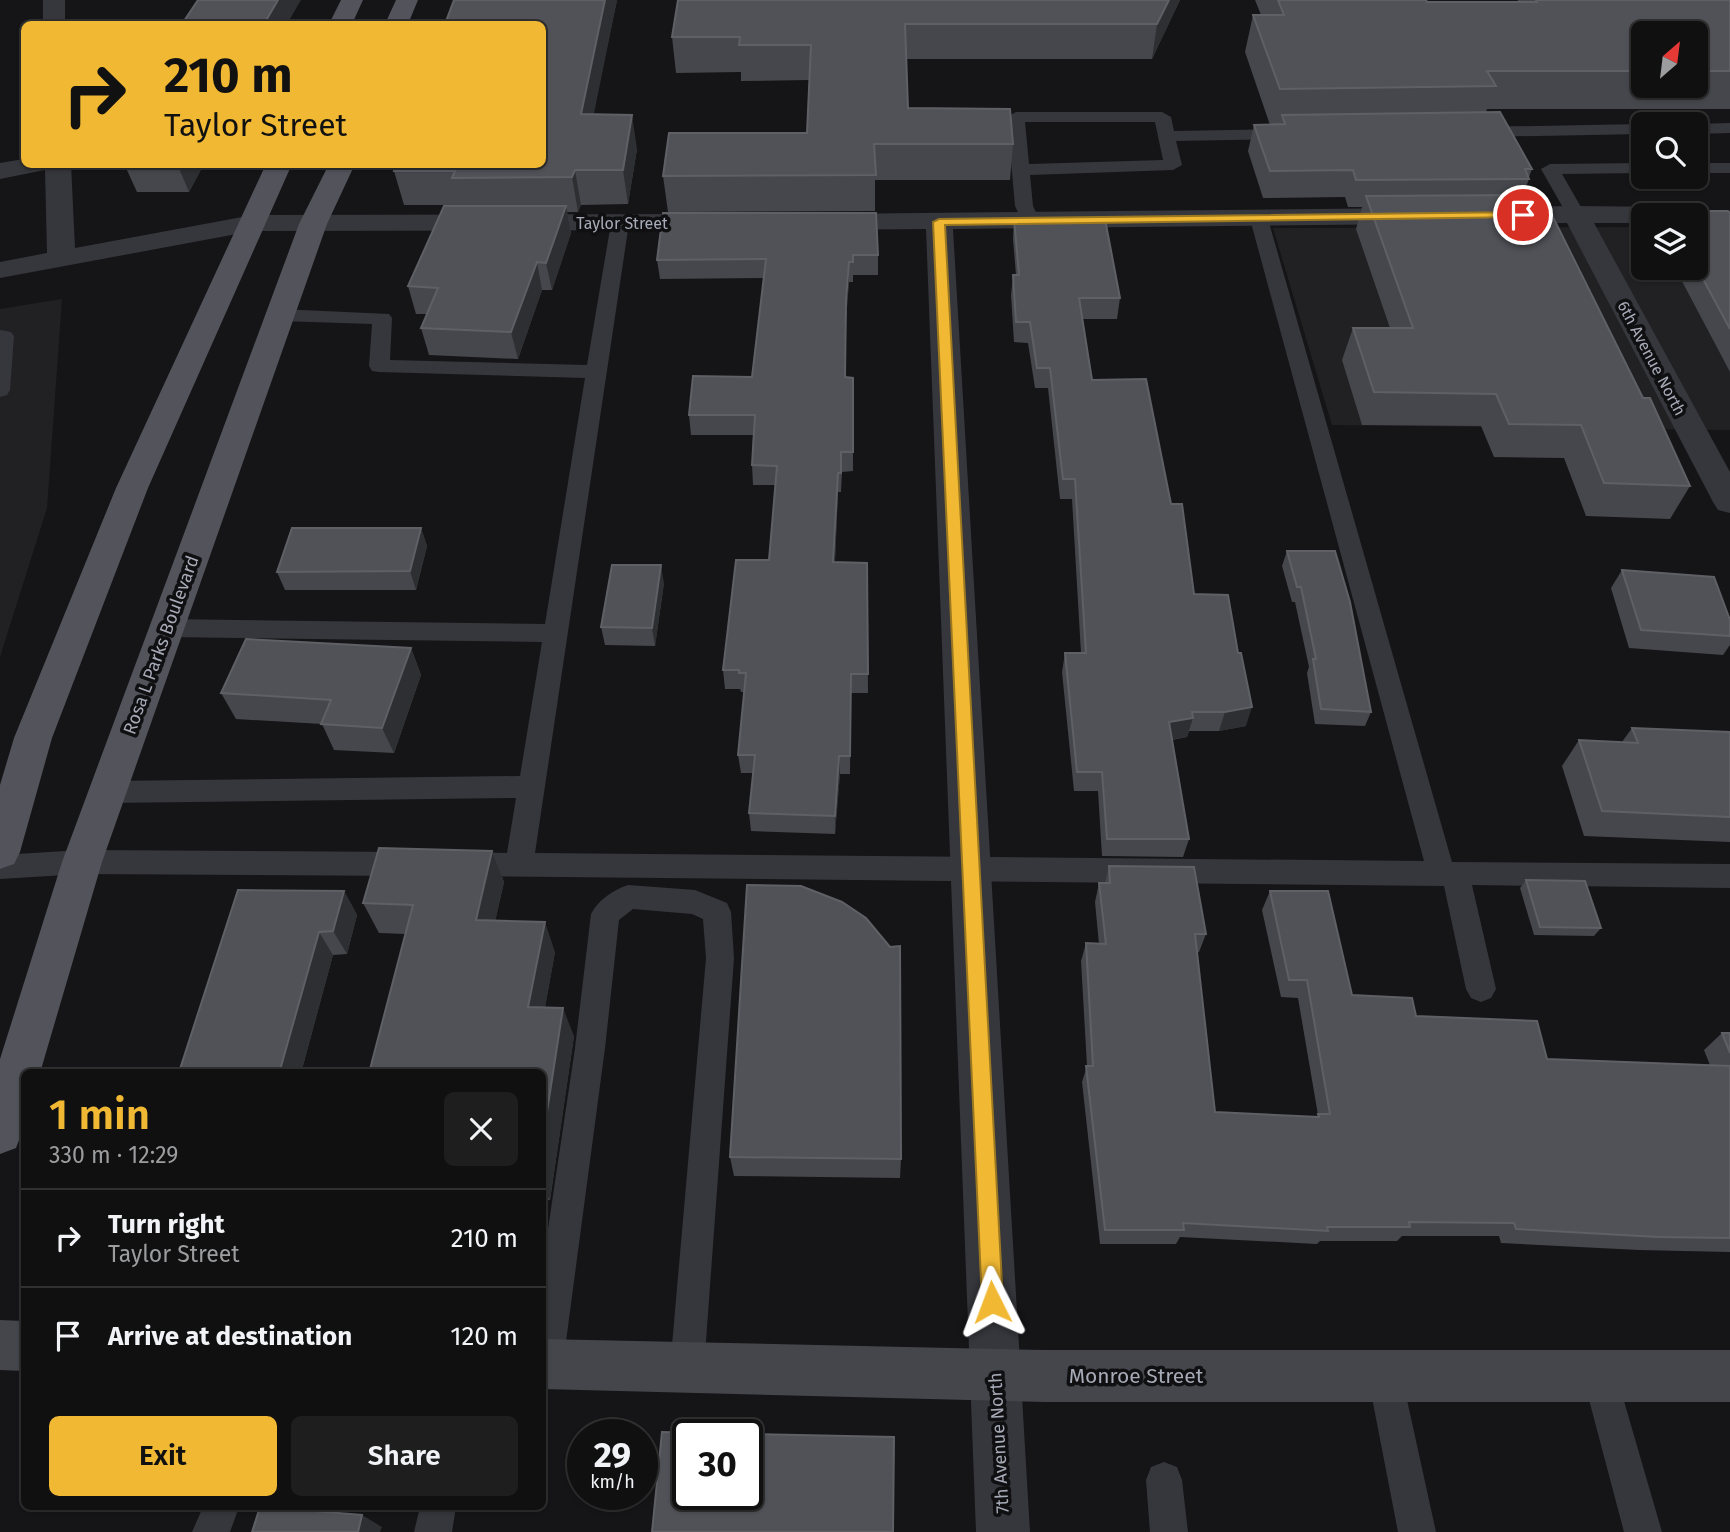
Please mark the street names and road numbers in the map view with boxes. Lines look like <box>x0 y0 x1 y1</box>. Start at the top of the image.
street label: Taylor Street <box>576 214 668 233</box>
street label: 6th Avenue North <box>1613 298 1690 419</box>
street label: Rosa L Parks Boulevard <box>118 553 204 737</box>
street label: Monroe Street <box>1069 1363 1204 1389</box>
street label: 7th Avenue North <box>984 1372 1014 1514</box>

